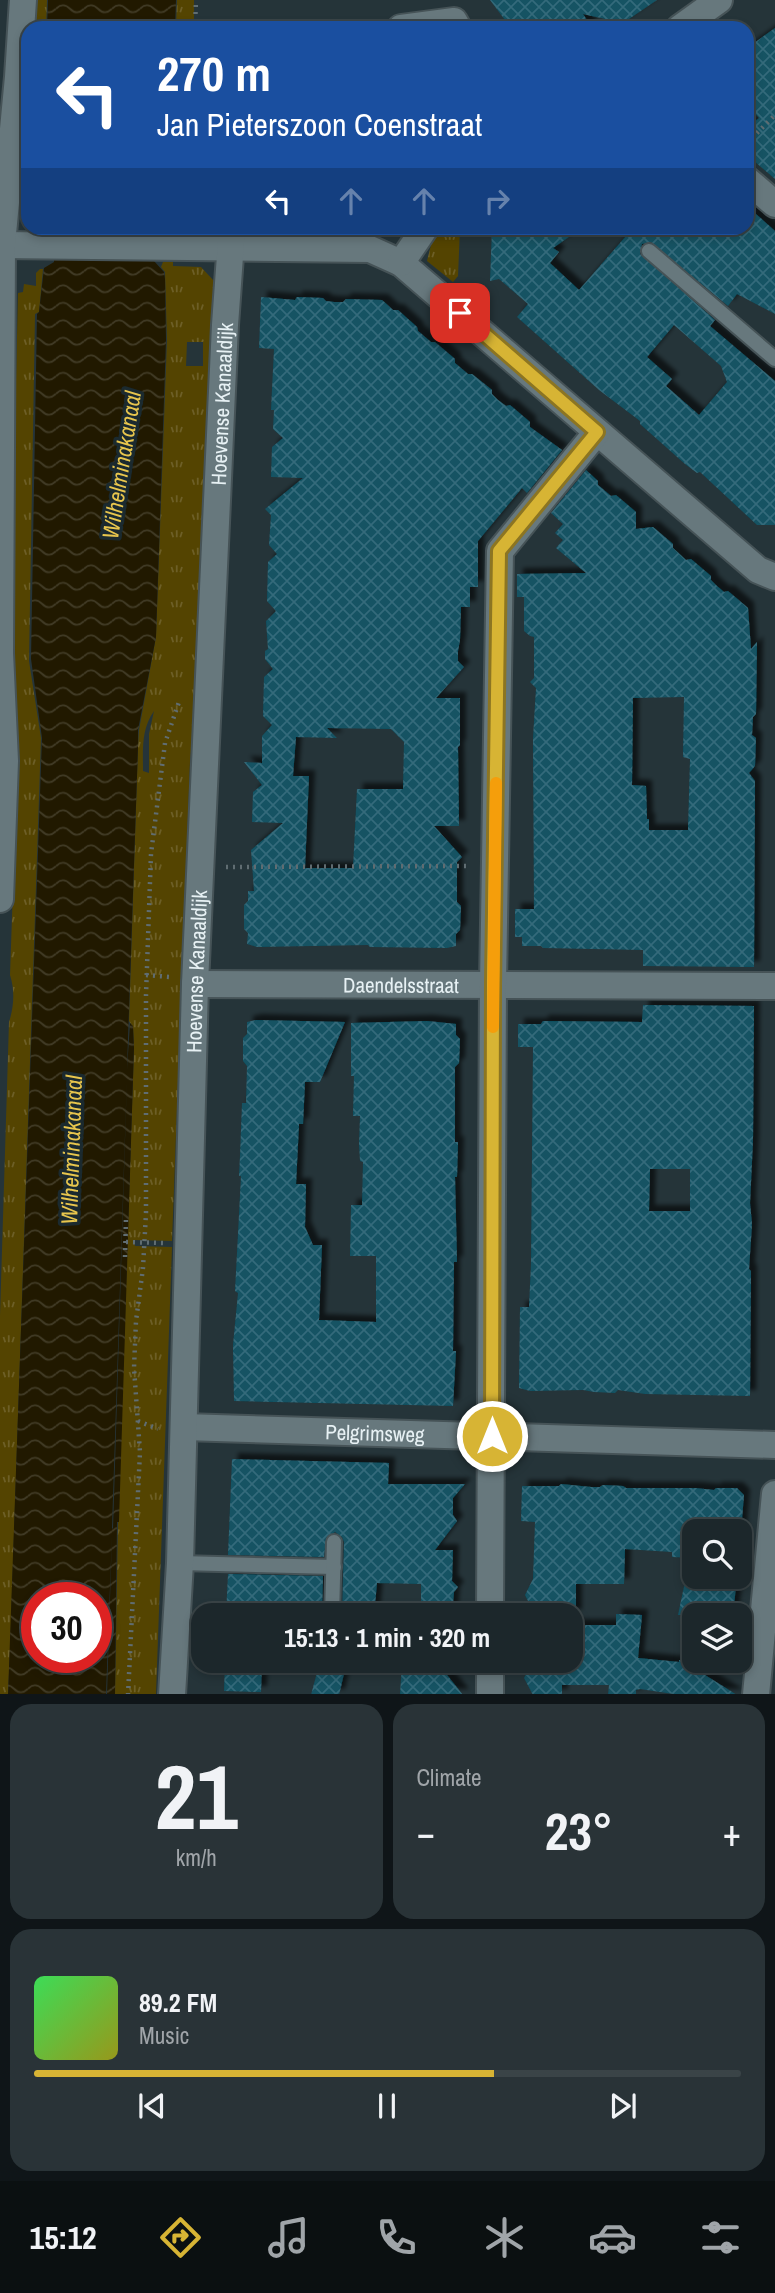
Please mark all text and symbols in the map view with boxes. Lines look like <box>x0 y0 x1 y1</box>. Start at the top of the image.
text: 270 m <box>157 40 271 106</box>
icon: left <box>42 49 133 140</box>
text: Jan Pieterszoon Coenstraat <box>157 103 482 146</box>
icon: left <box>259 182 297 220</box>
icon: ahead <box>332 182 370 220</box>
icon: ahead <box>405 182 443 220</box>
icon: right <box>478 182 516 220</box>
pin <box>430 283 490 343</box>
icon: arrive <box>441 294 479 332</box>
street label: Hoevense Kanaaldijk <box>203 322 240 486</box>
water label: Wilhelminakanaal <box>94 388 148 541</box>
street label: Hoevense Kanaaldijk <box>179 889 214 1053</box>
street label: Daendelsstraat <box>343 970 459 999</box>
water label: Wilhelminakanaal <box>53 1074 89 1225</box>
position arrow <box>455 1399 529 1473</box>
street label: Pelgrimsweg <box>325 1417 426 1449</box>
map controls <box>682 1519 752 1673</box>
button: search <box>682 1519 752 1589</box>
speed limit sign: 30 <box>21 1582 112 1673</box>
button: layers <box>682 1603 752 1673</box>
text: 15:13 · 1 min · 320 m <box>284 1620 490 1655</box>
text: 21 <box>155 1735 238 1857</box>
text: Climate <box>417 1762 481 1793</box>
text: 23° <box>545 1796 613 1866</box>
text: − <box>417 1807 435 1858</box>
text: + <box>723 1807 741 1858</box>
text: km/h <box>176 1842 217 1873</box>
text: 89.2 FM <box>139 1985 217 2020</box>
text: Music <box>139 2020 189 2051</box>
icon: previous <box>133 2087 171 2125</box>
icon: pause <box>368 2087 406 2125</box>
icon: next <box>604 2087 642 2125</box>
icon: directions <box>156 2213 205 2262</box>
icon: music <box>264 2213 313 2262</box>
icon: phone <box>372 2213 421 2262</box>
icon: climate <box>480 2213 529 2262</box>
icon: car <box>588 2213 637 2262</box>
icon: filters <box>696 2213 745 2262</box>
text: 15:12 <box>30 2216 97 2259</box>

